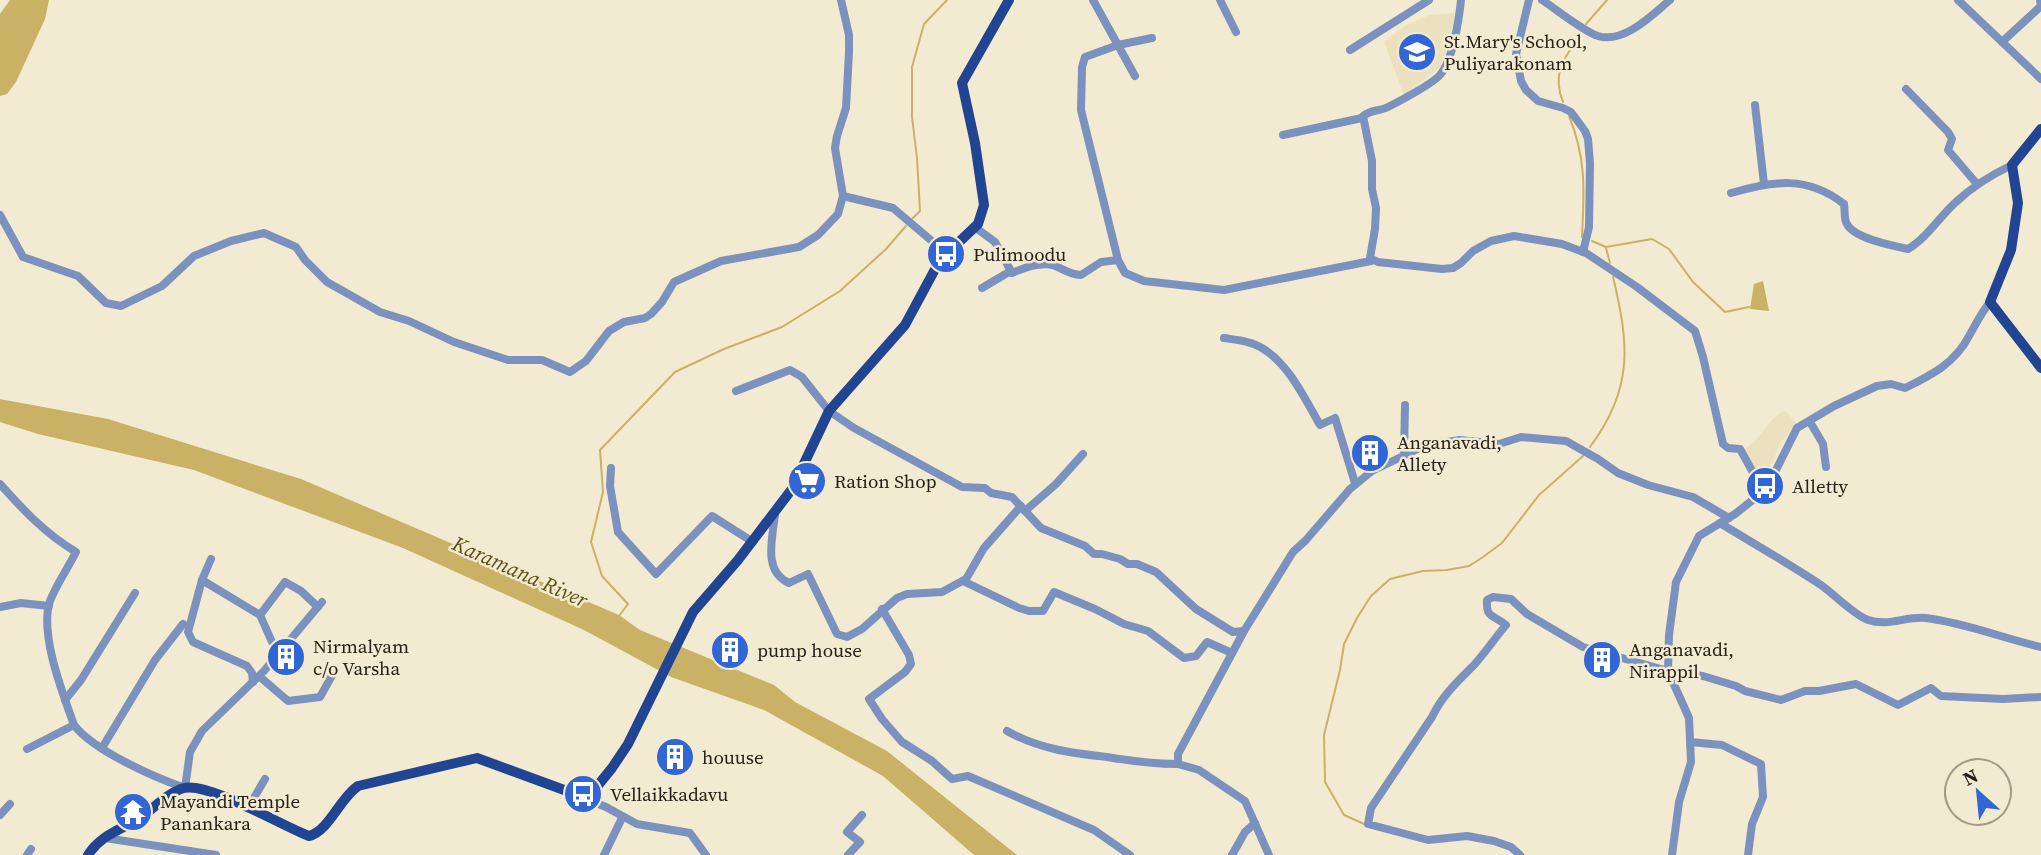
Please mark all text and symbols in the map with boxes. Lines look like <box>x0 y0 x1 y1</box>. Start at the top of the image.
place label: St.Mary's School, Puliyarakonam <box>1444 28 1588 76</box>
school or university icon: St.Mary's School, Puliyarakonam <box>1396 31 1438 73</box>
bus stop icon: Pulimoodu <box>925 233 967 275</box>
place label: Pulimoodu <box>973 241 1066 267</box>
place label: Anganavadi, Allety <box>1397 429 1502 477</box>
building icon: Anganavadi, Allety <box>1349 432 1391 474</box>
supermarket icon: Ration Shop <box>786 460 828 502</box>
bus stop icon: Alletty <box>1744 465 1786 507</box>
place label: Ration Shop <box>834 468 937 494</box>
place label: Alletty <box>1792 473 1848 499</box>
water label: Karamana River <box>447 528 593 615</box>
building icon: pump house <box>709 629 751 671</box>
place label: Nirmalyam c/o Varsha <box>313 633 409 681</box>
building icon: Nirmalyam c/o Varsha <box>265 636 307 678</box>
place label: Anganavadi, Nirappil <box>1629 636 1734 684</box>
place label: pump house <box>757 637 862 663</box>
building icon: Anganavadi, Nirappil <box>1581 639 1623 681</box>
building icon: houuse <box>654 736 696 778</box>
place label: houuse <box>702 744 764 770</box>
north arrow <box>1943 757 2013 827</box>
text: N <box>1958 762 1982 792</box>
bus stop icon: Vellaikkadavu <box>562 773 604 815</box>
place label: Vellaikkadavu <box>610 781 728 807</box>
place label: Mayandi Temple Panankara <box>160 788 300 836</box>
temple icon: Mayandi Temple Panankara <box>112 791 154 833</box>

